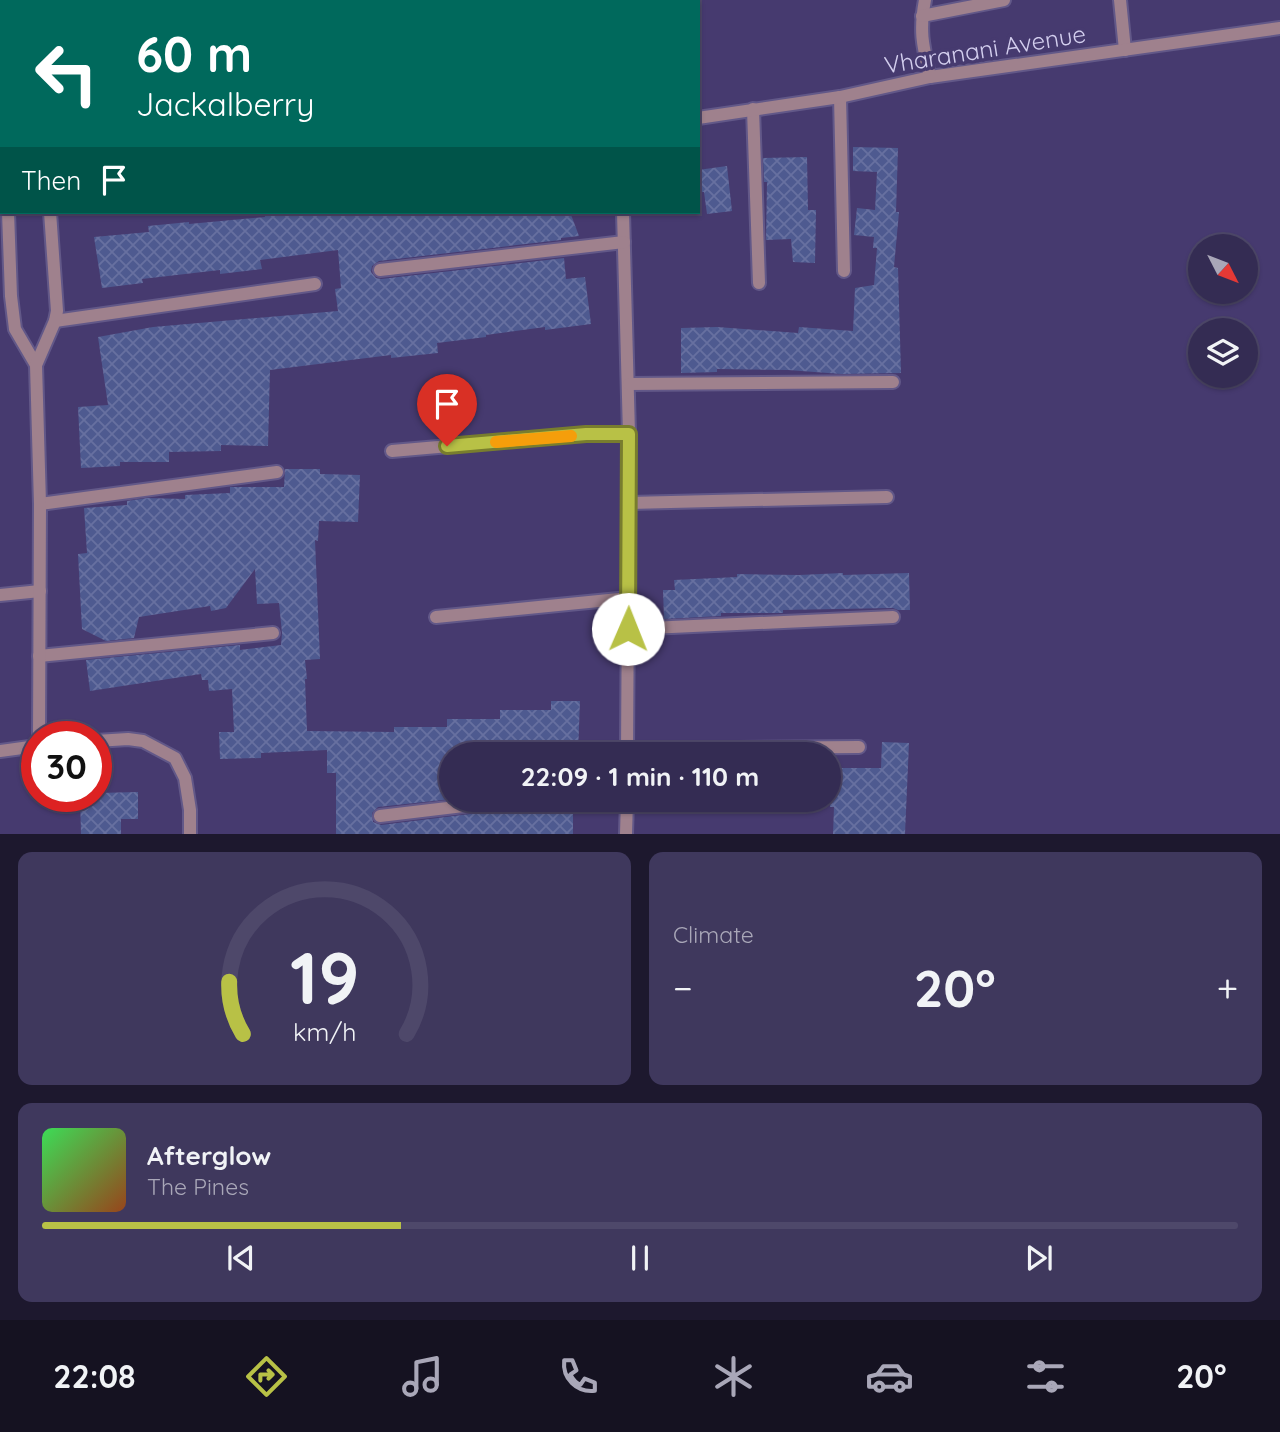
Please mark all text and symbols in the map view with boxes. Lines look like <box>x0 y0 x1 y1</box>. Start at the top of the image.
street label: Vharanani Avenue <box>882 18 1088 80</box>
text: 60 m <box>136 23 252 84</box>
icon: left <box>21 28 112 119</box>
text: Jackalberry <box>136 84 314 124</box>
icon: arrive <box>95 161 133 199</box>
text: Then <box>21 164 81 197</box>
north arrow <box>1188 234 1258 304</box>
map controls <box>1188 234 1258 388</box>
button: layers <box>1188 318 1258 388</box>
pin <box>417 374 477 446</box>
icon: arrive <box>428 385 466 423</box>
position arrow <box>591 592 665 666</box>
speed limit sign: 30 <box>21 721 112 812</box>
text: 22:09 · 1 min · 110 m <box>521 760 759 793</box>
text: Climate <box>673 920 754 949</box>
text: 19 <box>290 932 359 1023</box>
text: 20° <box>914 955 996 1020</box>
text: − <box>673 964 693 1012</box>
text: + <box>1217 964 1238 1012</box>
text: km/h <box>293 1016 356 1047</box>
text: Afterglow <box>147 1139 271 1172</box>
text: The Pines <box>147 1172 249 1201</box>
icon: previous <box>222 1239 260 1277</box>
icon: pause <box>621 1239 659 1277</box>
icon: next <box>1020 1239 1058 1277</box>
icon: directions <box>242 1352 291 1401</box>
icon: music <box>398 1352 447 1401</box>
icon: phone <box>554 1352 603 1401</box>
icon: climate <box>709 1352 758 1401</box>
icon: car <box>865 1352 914 1401</box>
icon: filters <box>1021 1352 1070 1401</box>
text: 22:08 <box>53 1356 136 1396</box>
text: 20° <box>1176 1356 1227 1396</box>

